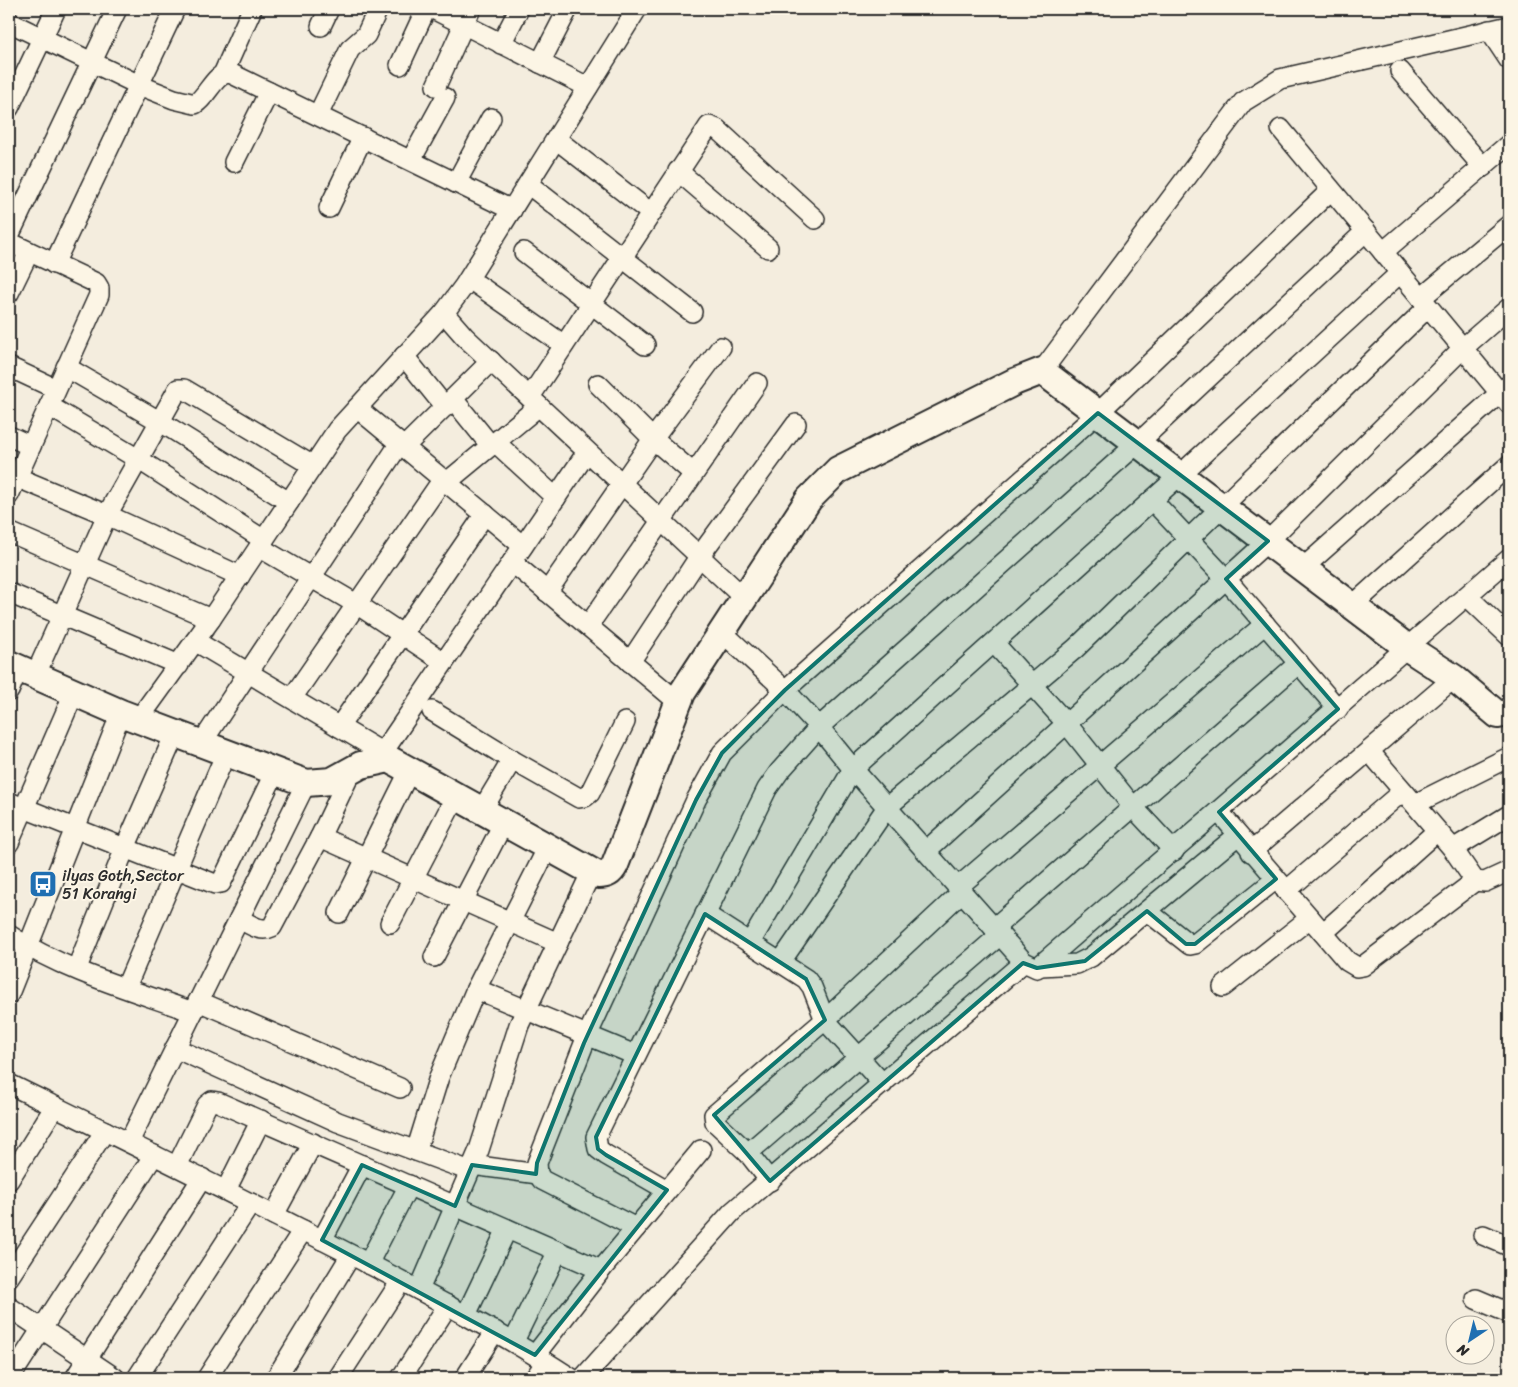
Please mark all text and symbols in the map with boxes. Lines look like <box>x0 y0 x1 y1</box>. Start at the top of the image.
place label: ilyas Goth,Sector 51 Korangi <box>62 861 185 908</box>
bus stop icon: ilyas Goth,Sector 51 Korangi <box>28 869 58 899</box>
north arrow <box>1446 1314 1496 1364</box>
text: N <box>1451 1337 1475 1364</box>

